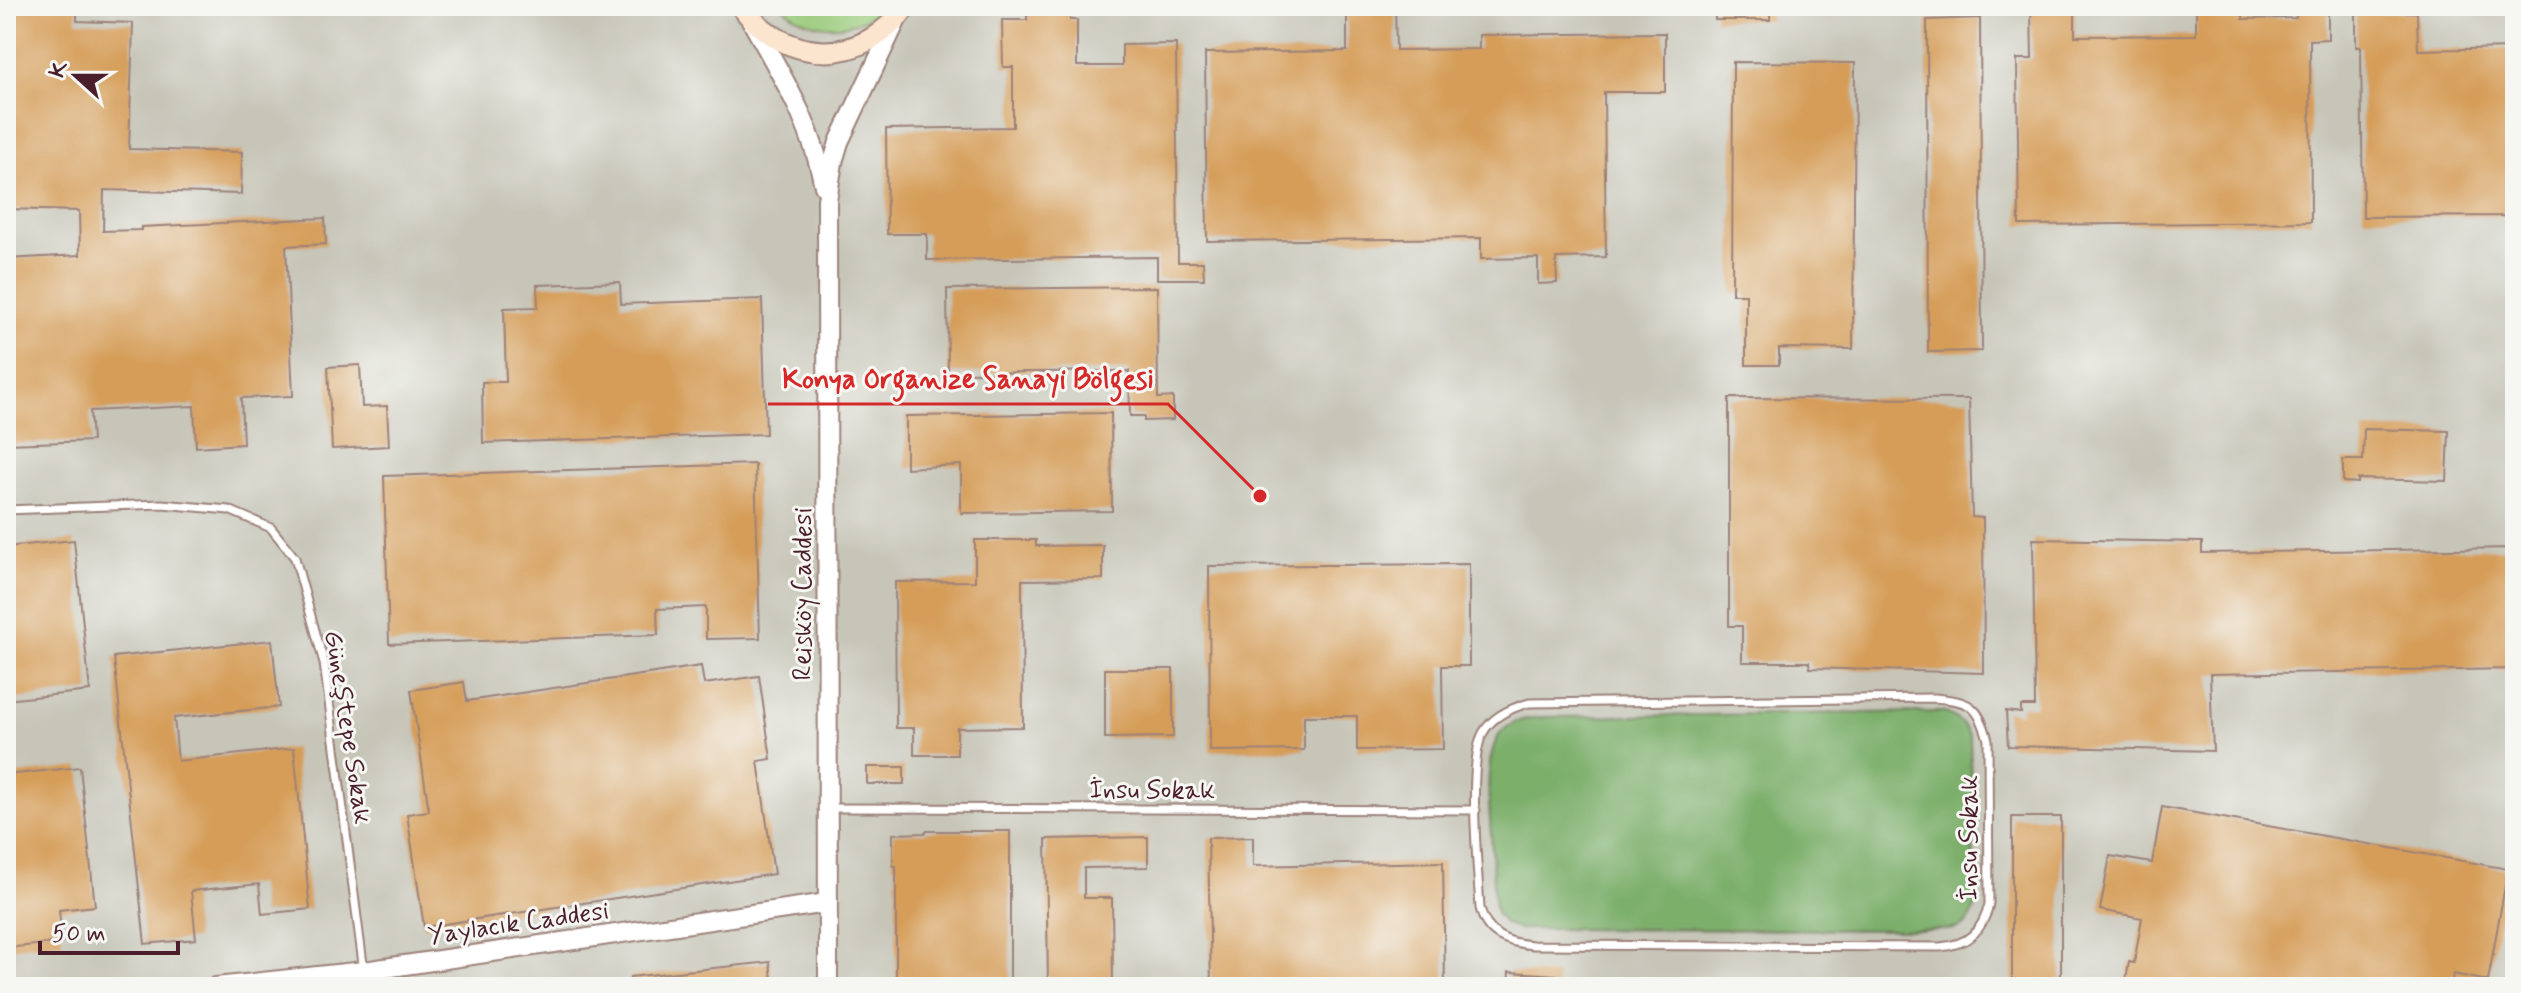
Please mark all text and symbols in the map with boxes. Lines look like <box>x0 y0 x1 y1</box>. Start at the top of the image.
north arrow <box>36 36 116 116</box>
text: K <box>43 57 75 82</box>
callout: Konya Organize Sanayi Bölgesi <box>768 352 1168 404</box>
text: Konya Organize Sanayi Bölgesi <box>782 362 1154 402</box>
street label: Reisköy Caddesi <box>787 508 821 680</box>
street label: Güneştepe Sokak <box>315 628 379 827</box>
street label: İnsu Sokak <box>1089 774 1215 808</box>
street label: İnsu Sokak <box>1953 775 1987 901</box>
street label: Yaylacık Caddesi <box>426 894 611 954</box>
scale bar <box>40 905 178 955</box>
text: 50 m <box>52 919 106 950</box>

